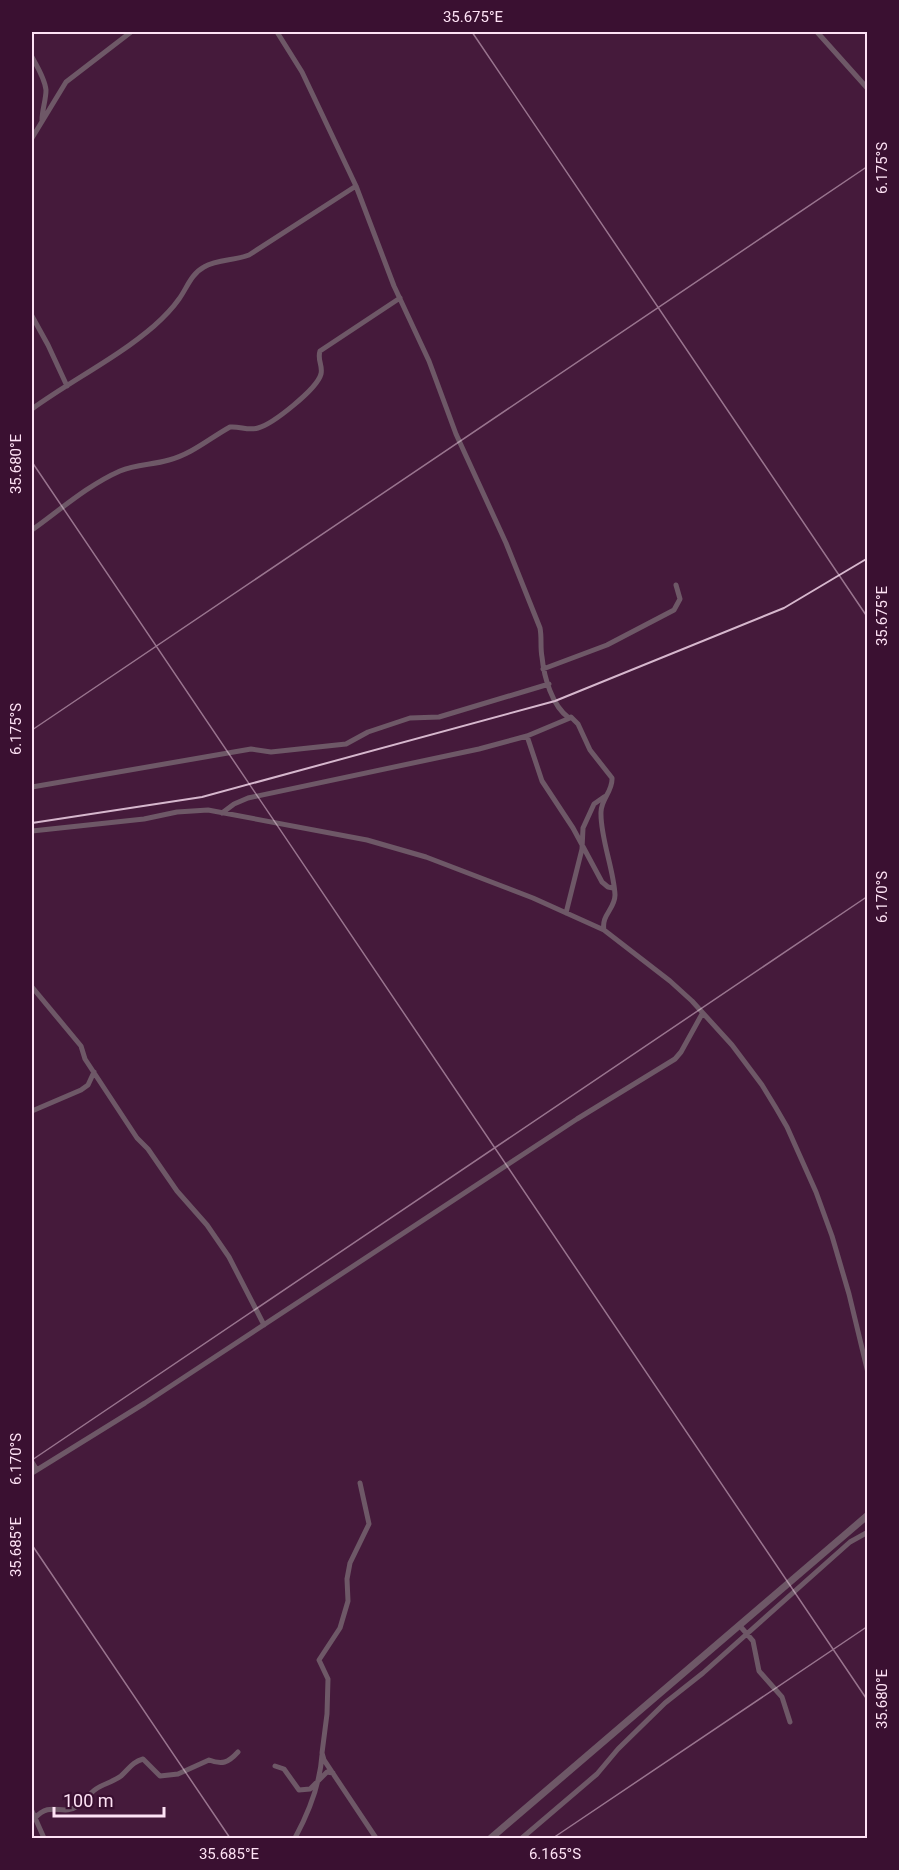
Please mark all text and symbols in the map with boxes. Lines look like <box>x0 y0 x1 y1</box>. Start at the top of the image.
text: 35.675°E <box>443 8 504 26</box>
text: 6.175°S <box>873 142 891 194</box>
text: 35.680°E <box>7 433 25 494</box>
text: 35.675°E <box>873 585 891 646</box>
text: 6.175°S <box>7 703 25 755</box>
text: 6.170°S <box>873 871 891 923</box>
text: 6.170°S <box>7 1433 25 1485</box>
text: 35.685°E <box>7 1516 25 1577</box>
text: 35.680°E <box>873 1668 891 1729</box>
scale bar <box>54 1780 164 1818</box>
text: 100 m <box>63 1790 114 1811</box>
text: 35.685°E <box>199 1845 260 1863</box>
text: 6.165°S <box>529 1845 581 1863</box>

